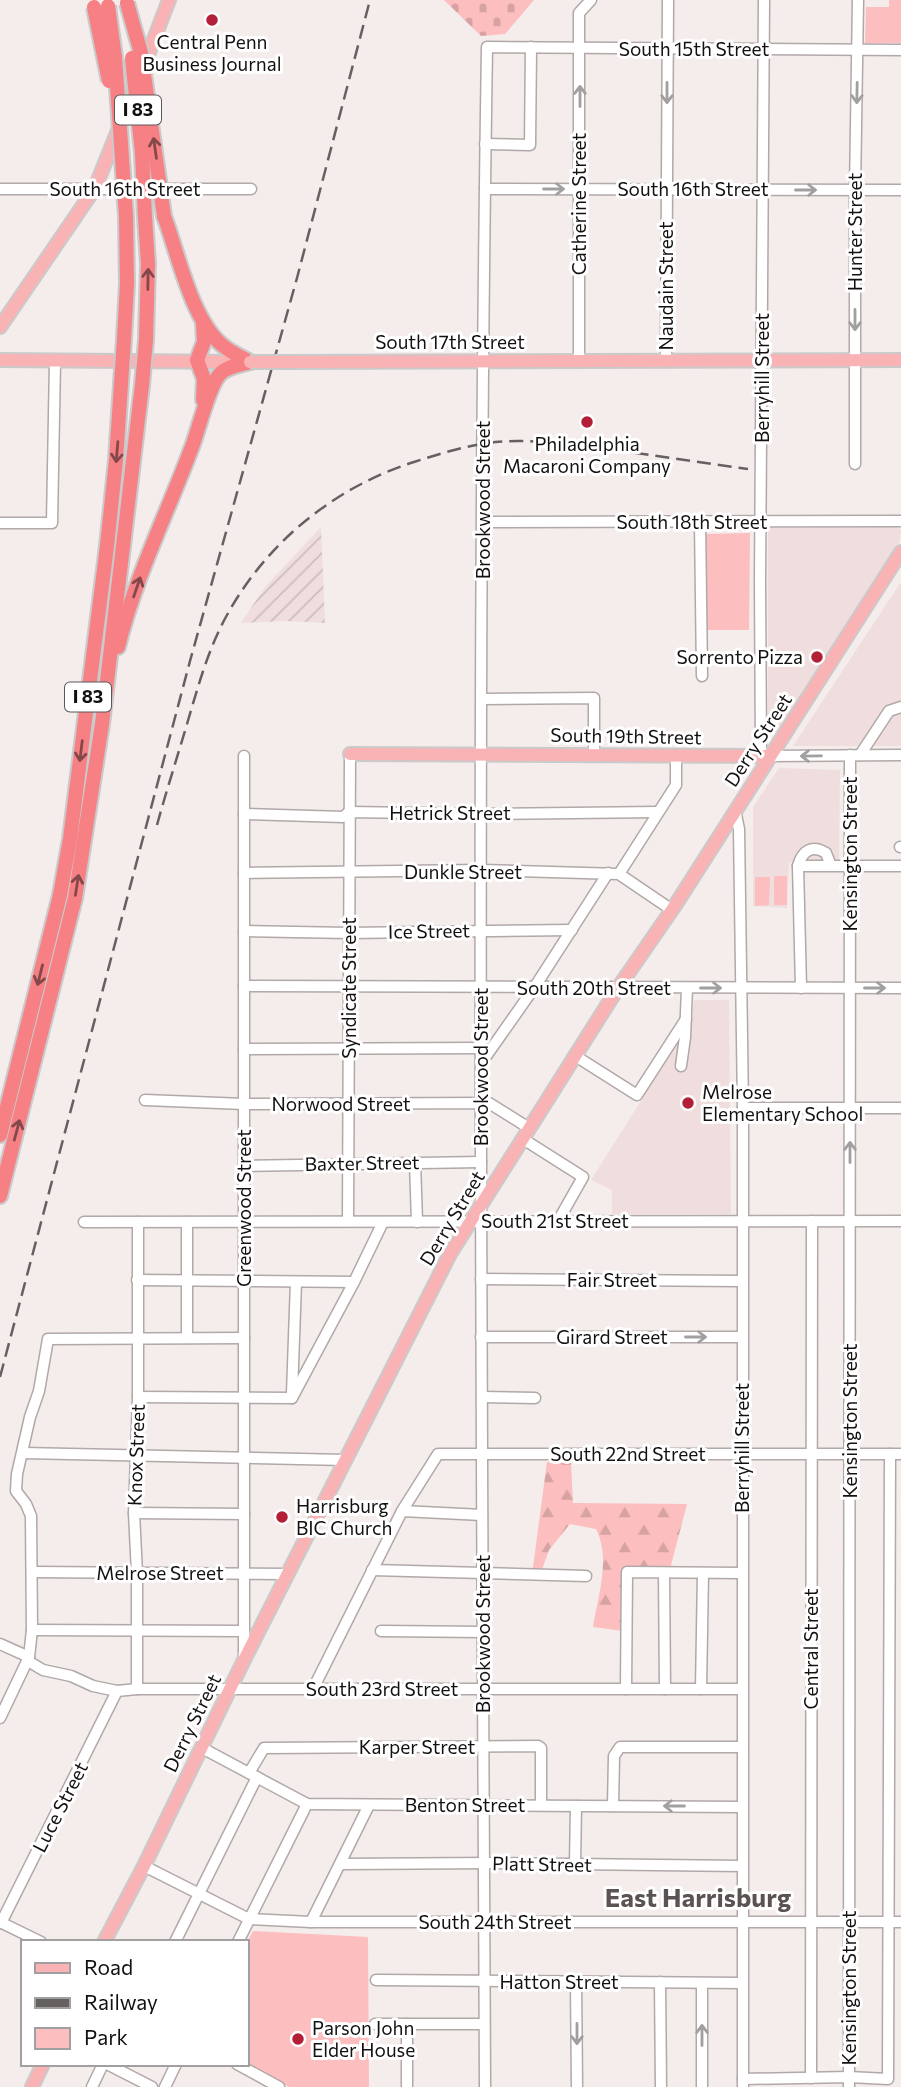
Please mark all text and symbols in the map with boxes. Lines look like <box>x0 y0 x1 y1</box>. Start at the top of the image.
marker: Central Penn Business Journal <box>204 12 220 28</box>
place label: Central Penn Business Journal <box>143 30 281 75</box>
street label: South 15th Street <box>619 37 769 60</box>
one-way arrow <box>660 81 674 104</box>
one-way arrow <box>850 81 863 104</box>
one-way arrow <box>573 85 587 108</box>
road number: I 83 <box>115 96 161 124</box>
street label: Catherine Street <box>567 133 590 275</box>
one-way arrow <box>148 137 161 160</box>
street label: Hunter Street <box>843 173 866 291</box>
street label: South 16th Street <box>49 177 201 200</box>
street label: South 16th Street <box>617 177 769 200</box>
one-way arrow <box>542 182 565 196</box>
one-way arrow <box>794 183 817 197</box>
street label: Naudain Street <box>654 221 677 350</box>
one-way arrow <box>141 267 155 290</box>
one-way arrow <box>848 308 862 331</box>
street label: Berryhill Street <box>750 313 773 443</box>
street label: South 17th Street <box>375 330 525 353</box>
marker: Philadelphia Macaroni Company <box>579 414 595 430</box>
street label: Brookwood Street <box>471 421 494 579</box>
place label: Philadelphia Macaroni Company <box>503 432 671 477</box>
one-way arrow <box>110 440 123 463</box>
street label: South 18th Street <box>616 510 768 533</box>
one-way arrow <box>132 576 144 598</box>
place label: Sorrento Pizza <box>676 645 803 668</box>
marker: Sorrento Pizza <box>809 649 825 665</box>
road number: I 83 <box>65 682 111 712</box>
street label: Derry Street <box>719 689 796 791</box>
street label: South 19th Street <box>550 723 702 748</box>
one-way arrow <box>75 739 88 762</box>
one-way arrow <box>799 749 822 762</box>
street label: Kensington Street <box>838 776 861 931</box>
street label: Hetrick Street <box>389 801 511 824</box>
street label: Dunkle Street <box>404 860 522 883</box>
one-way arrow <box>71 874 84 897</box>
street label: Syndicate Street <box>337 917 360 1059</box>
street label: Ice Street <box>388 918 470 943</box>
one-way arrow <box>33 963 46 986</box>
street label: South 20th Street <box>517 976 671 999</box>
one-way arrow <box>699 981 722 995</box>
one-way arrow <box>864 981 887 995</box>
street label: Brookwood Street <box>469 988 492 1146</box>
place label: Melrose Elementary School <box>702 1080 863 1125</box>
street label: Norwood Street <box>271 1092 411 1115</box>
marker: Melrose Elementary School <box>680 1095 696 1111</box>
one-way arrow <box>11 1119 24 1142</box>
street label: Greenwood Street <box>232 1129 255 1287</box>
one-way arrow <box>843 1141 857 1164</box>
street label: Baxter Street <box>304 1150 420 1175</box>
street label: Derry Street <box>414 1166 489 1269</box>
street label: South 21st Street <box>481 1209 629 1232</box>
street label: Fair Street <box>567 1268 657 1291</box>
street label: Girard Street <box>556 1325 668 1348</box>
one-way arrow <box>685 1330 708 1344</box>
street label: Kensington Street <box>838 1343 861 1498</box>
street label: Berryhill Street <box>730 1383 753 1513</box>
street label: Knox Street <box>122 1403 149 1506</box>
street label: South 22nd Street <box>550 1442 706 1465</box>
place label: Harrisburg BIC Church <box>296 1494 392 1539</box>
marker: Harrisburg BIC Church <box>274 1509 290 1525</box>
street label: Brookwood Street <box>471 1555 494 1713</box>
street label: Melrose Street <box>96 1561 224 1584</box>
street label: Central Street <box>799 1588 822 1710</box>
street label: Derry Street <box>158 1670 225 1776</box>
street label: South 23rd Street <box>306 1677 458 1700</box>
street label: Karper Street <box>359 1735 475 1758</box>
street label: Luce Street <box>27 1758 92 1856</box>
street label: Benton Street <box>405 1793 525 1816</box>
one-way arrow <box>663 1799 686 1813</box>
street label: Platt Street <box>492 1851 592 1876</box>
district label: East Harrisburg <box>605 1881 791 1912</box>
street label: South 24th Street <box>418 1910 572 1933</box>
street label: Kensington Street <box>837 1910 860 2065</box>
legend <box>21 1940 248 2066</box>
text: Road <box>84 1954 133 1979</box>
street label: Hatton Street <box>499 1970 619 1993</box>
text: Railway <box>84 1989 158 2014</box>
place label: Parson John Elder House <box>312 2016 415 2061</box>
one-way arrow <box>570 2023 584 2046</box>
text: Park <box>84 2024 128 2049</box>
one-way arrow <box>695 2024 709 2047</box>
marker: Parson John Elder House <box>290 2031 306 2047</box>

